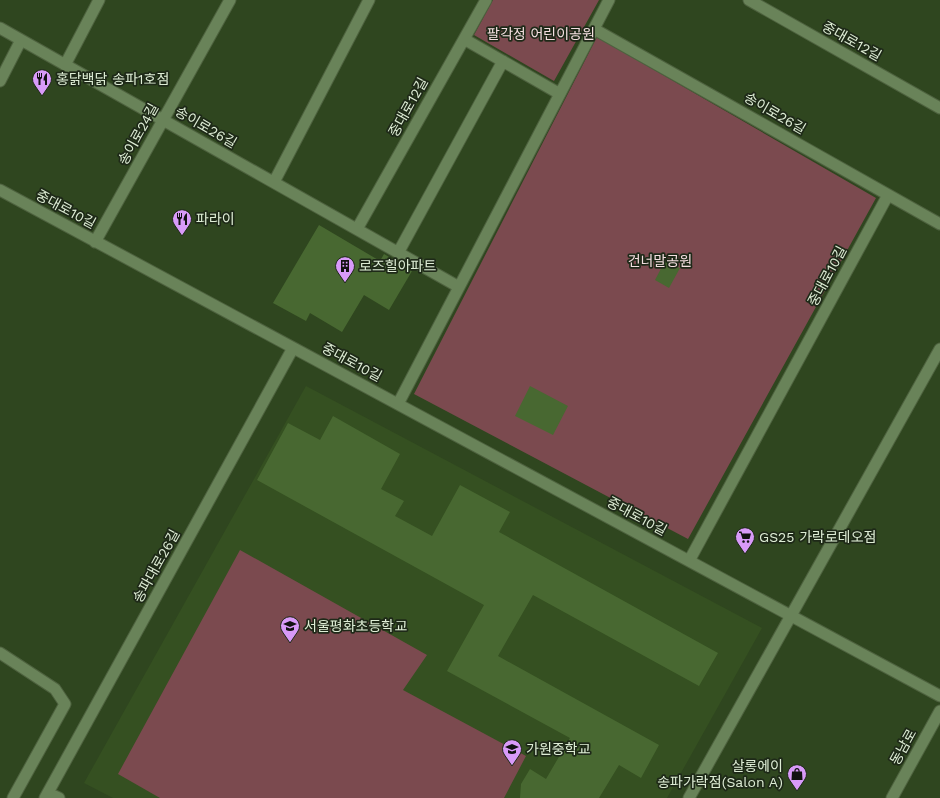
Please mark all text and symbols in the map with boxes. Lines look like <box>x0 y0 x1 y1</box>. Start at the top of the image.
street label: 중대로12길 <box>820 18 884 64</box>
park label: 팔각정 어린이공원 <box>487 26 595 42</box>
restaurant icon: 홍닭백닭 송파1호점 <box>31 68 53 96</box>
place label: 홍닭백닭 송파1호점 <box>56 71 169 87</box>
street label: 중대로12길 <box>385 75 431 139</box>
street label: 송이로26길 <box>741 89 809 137</box>
street label: 송이로24길 <box>115 100 161 168</box>
street label: 송이로26길 <box>172 103 240 151</box>
street label: 중대로10길 <box>33 187 99 231</box>
restaurant icon: 파라이 <box>171 208 193 236</box>
place label: 파라이 <box>196 211 235 227</box>
street label: 중대로10길 <box>805 243 849 309</box>
park label: 건너말공원 <box>628 253 692 269</box>
building icon: 로즈힐아파트 <box>334 255 356 283</box>
place label: 로즈힐아파트 <box>359 258 436 274</box>
street label: 중대로10길 <box>319 340 385 384</box>
street label: 중대로10길 <box>604 494 670 538</box>
supermarket icon: GS25 가락로데오점 <box>734 526 756 554</box>
street label: 송파대로26길 <box>129 527 183 605</box>
place label: GS25 가락로데오점 <box>759 529 876 545</box>
school or university icon: 서울평화초등학교 <box>279 615 301 643</box>
place label: 서울평화초등학교 <box>304 618 407 634</box>
street label: 동남로 <box>887 726 919 768</box>
school or university icon: 가원중학교 <box>501 738 523 766</box>
place label: 가원중학교 <box>526 741 591 757</box>
place label: 살롱에이 송파가락점(Salon A) <box>657 758 783 790</box>
shop icon: 살롱에이 송파가락점(Salon A) <box>786 763 808 791</box>

